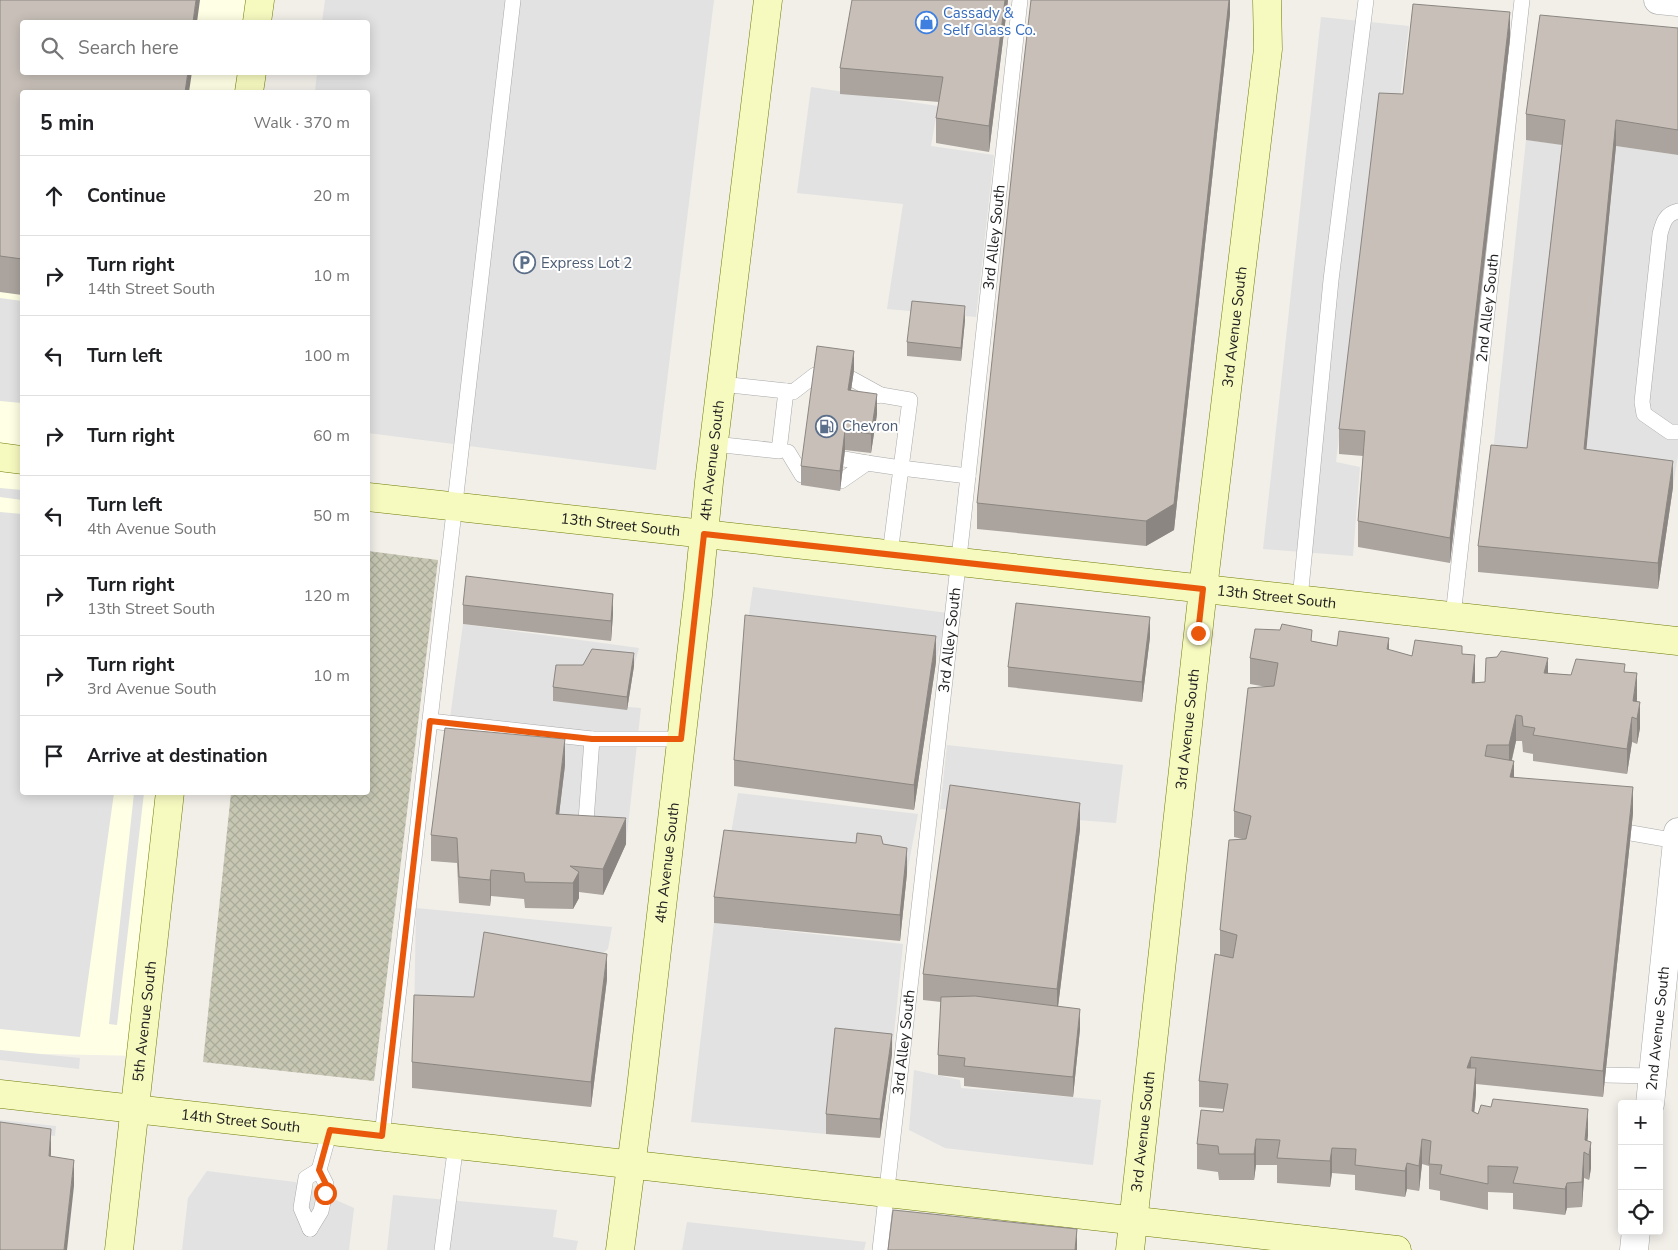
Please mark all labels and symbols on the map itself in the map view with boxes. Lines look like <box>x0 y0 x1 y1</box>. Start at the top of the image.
place label: Cassady & Self Glass Co. <box>943 3 1036 40</box>
shop icon: Cassady & Self Glass Co. <box>915 10 939 34</box>
street label: 3rd Alley South <box>978 184 1010 291</box>
parking icon: Express Lot 2 <box>513 251 537 275</box>
place label: Express Lot 2 <box>541 253 632 273</box>
street label: 2nd Alley South <box>1471 253 1504 363</box>
street label: 3rd Avenue South <box>1217 265 1252 388</box>
street label: 4th Avenue South <box>695 399 729 522</box>
fuel station icon: Chevron <box>814 414 838 438</box>
place label: Chevron <box>842 416 898 436</box>
street label: 13th Street South <box>560 508 681 541</box>
street label: 13th Street South <box>1216 580 1337 613</box>
street label: 3rd Alley South <box>934 586 966 694</box>
route end <box>1187 622 1210 645</box>
street label: 3rd Avenue South <box>1171 668 1204 791</box>
street label: 4th Avenue South <box>650 801 684 924</box>
street label: 5th Avenue South <box>128 960 161 1083</box>
street label: 2nd Avenue South <box>1641 965 1674 1092</box>
street label: 3rd Alley South <box>888 989 920 1096</box>
street label: 3rd Avenue South <box>1126 1070 1160 1193</box>
street label: 14th Street South <box>180 1104 301 1137</box>
route start <box>314 1182 337 1205</box>

